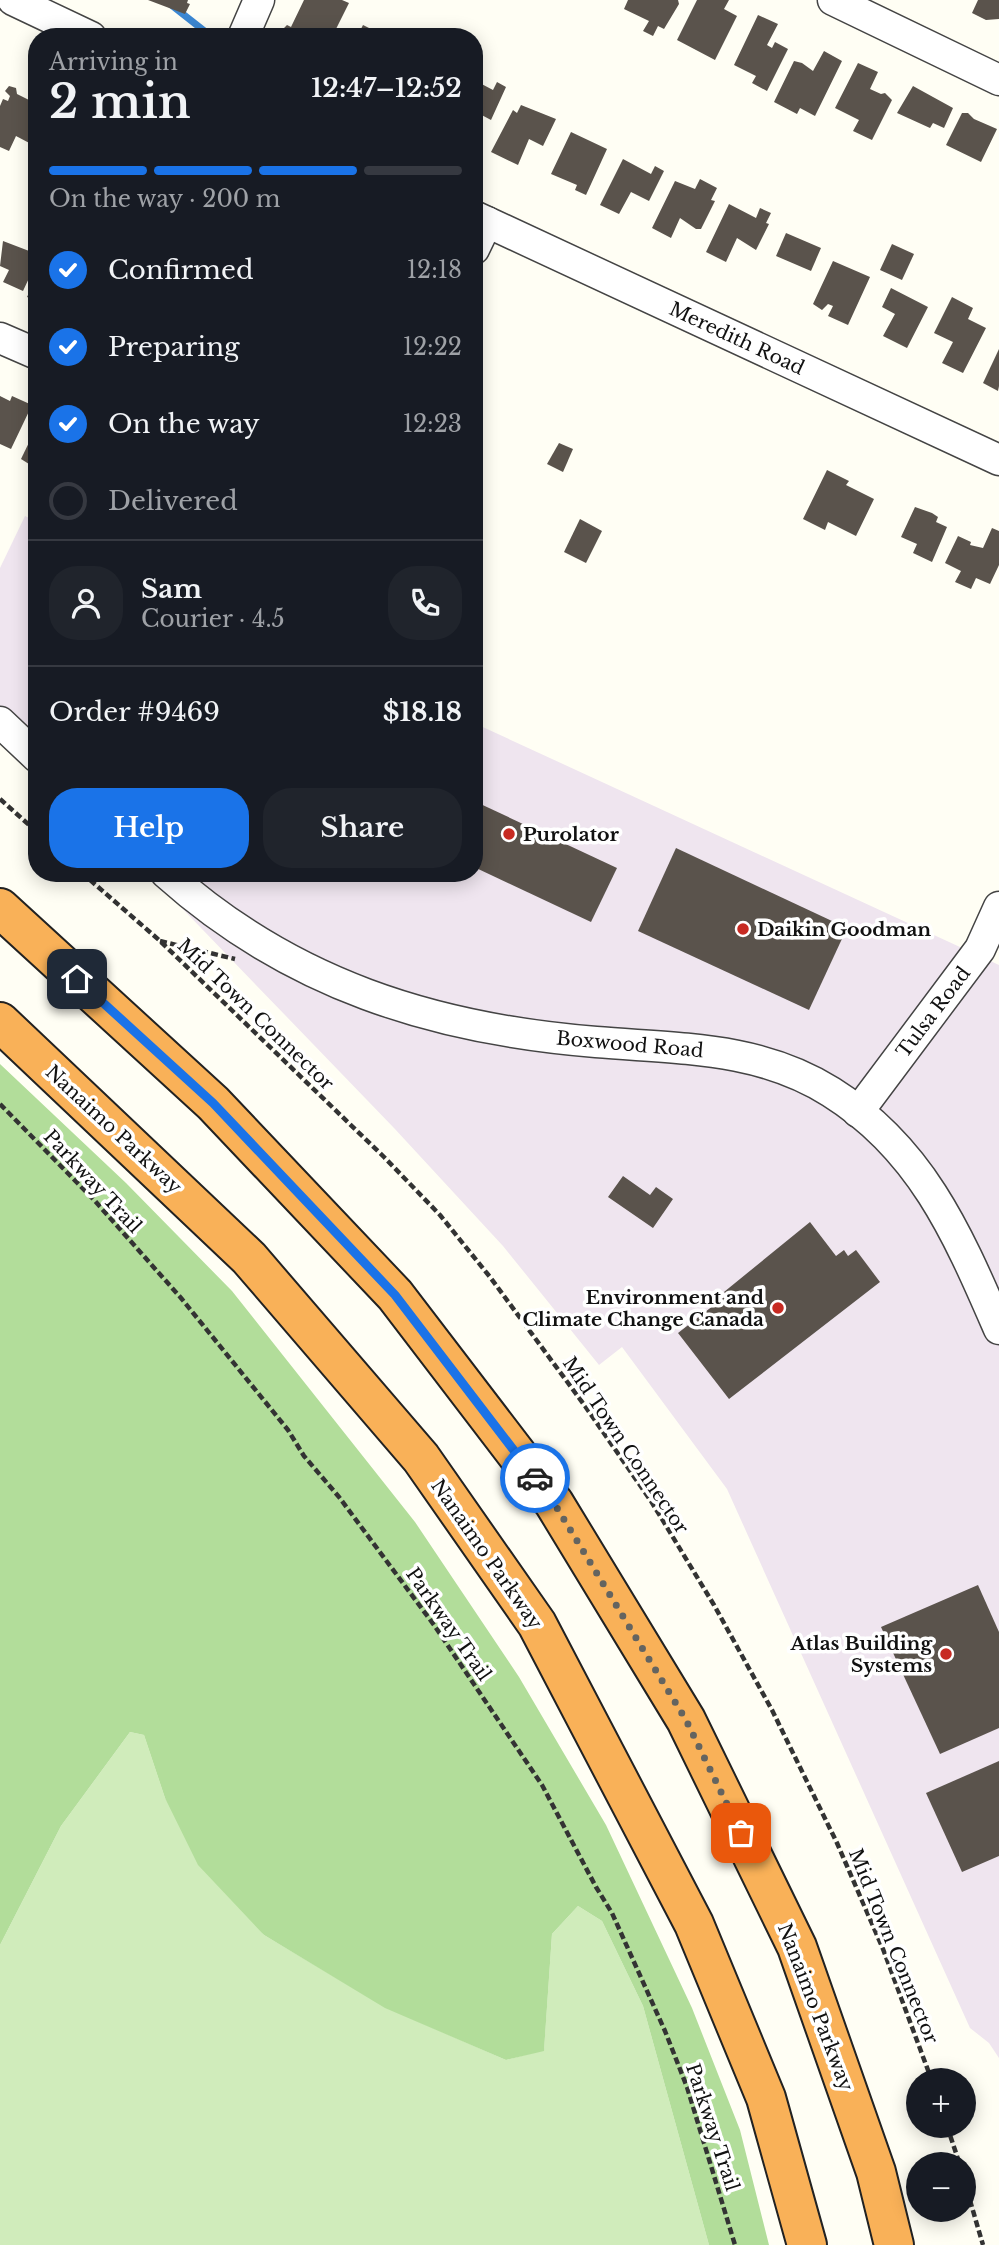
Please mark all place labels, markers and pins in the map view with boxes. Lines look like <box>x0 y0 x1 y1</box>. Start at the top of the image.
place label: Purolator <box>523 823 619 846</box>
marker: Purolator <box>501 826 517 842</box>
place label: Daikin Goodman <box>757 918 931 941</box>
marker: Daikin Goodman <box>735 921 751 937</box>
pin <box>47 949 107 1009</box>
place label: Environment and Climate Change Canada <box>522 1286 764 1331</box>
marker: Environment and Climate Change Canada <box>770 1300 786 1316</box>
place label: Atlas Building Systems <box>789 1632 933 1677</box>
marker: Atlas Building Systems <box>938 1646 954 1662</box>
pin <box>711 1803 771 1863</box>

